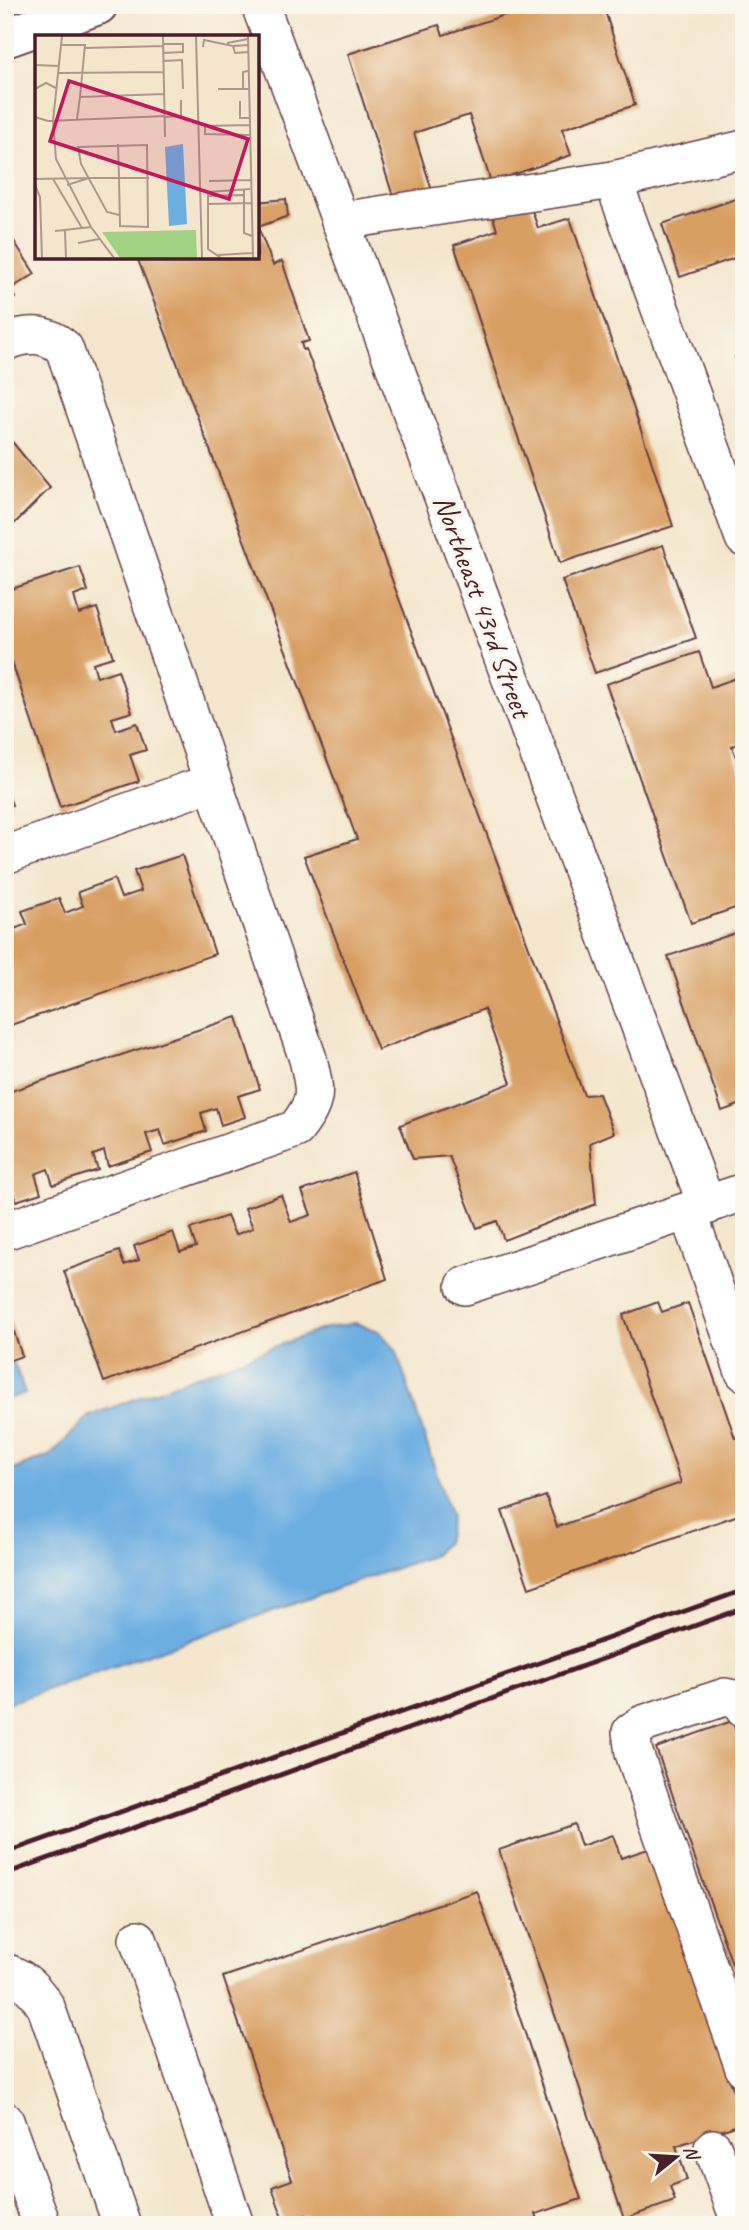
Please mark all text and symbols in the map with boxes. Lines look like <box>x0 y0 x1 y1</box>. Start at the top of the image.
inset map <box>35 35 259 259</box>
street label: Northeast 43rd Street <box>425 490 542 725</box>
north arrow <box>640 2122 710 2192</box>
text: N <box>678 2143 705 2164</box>

